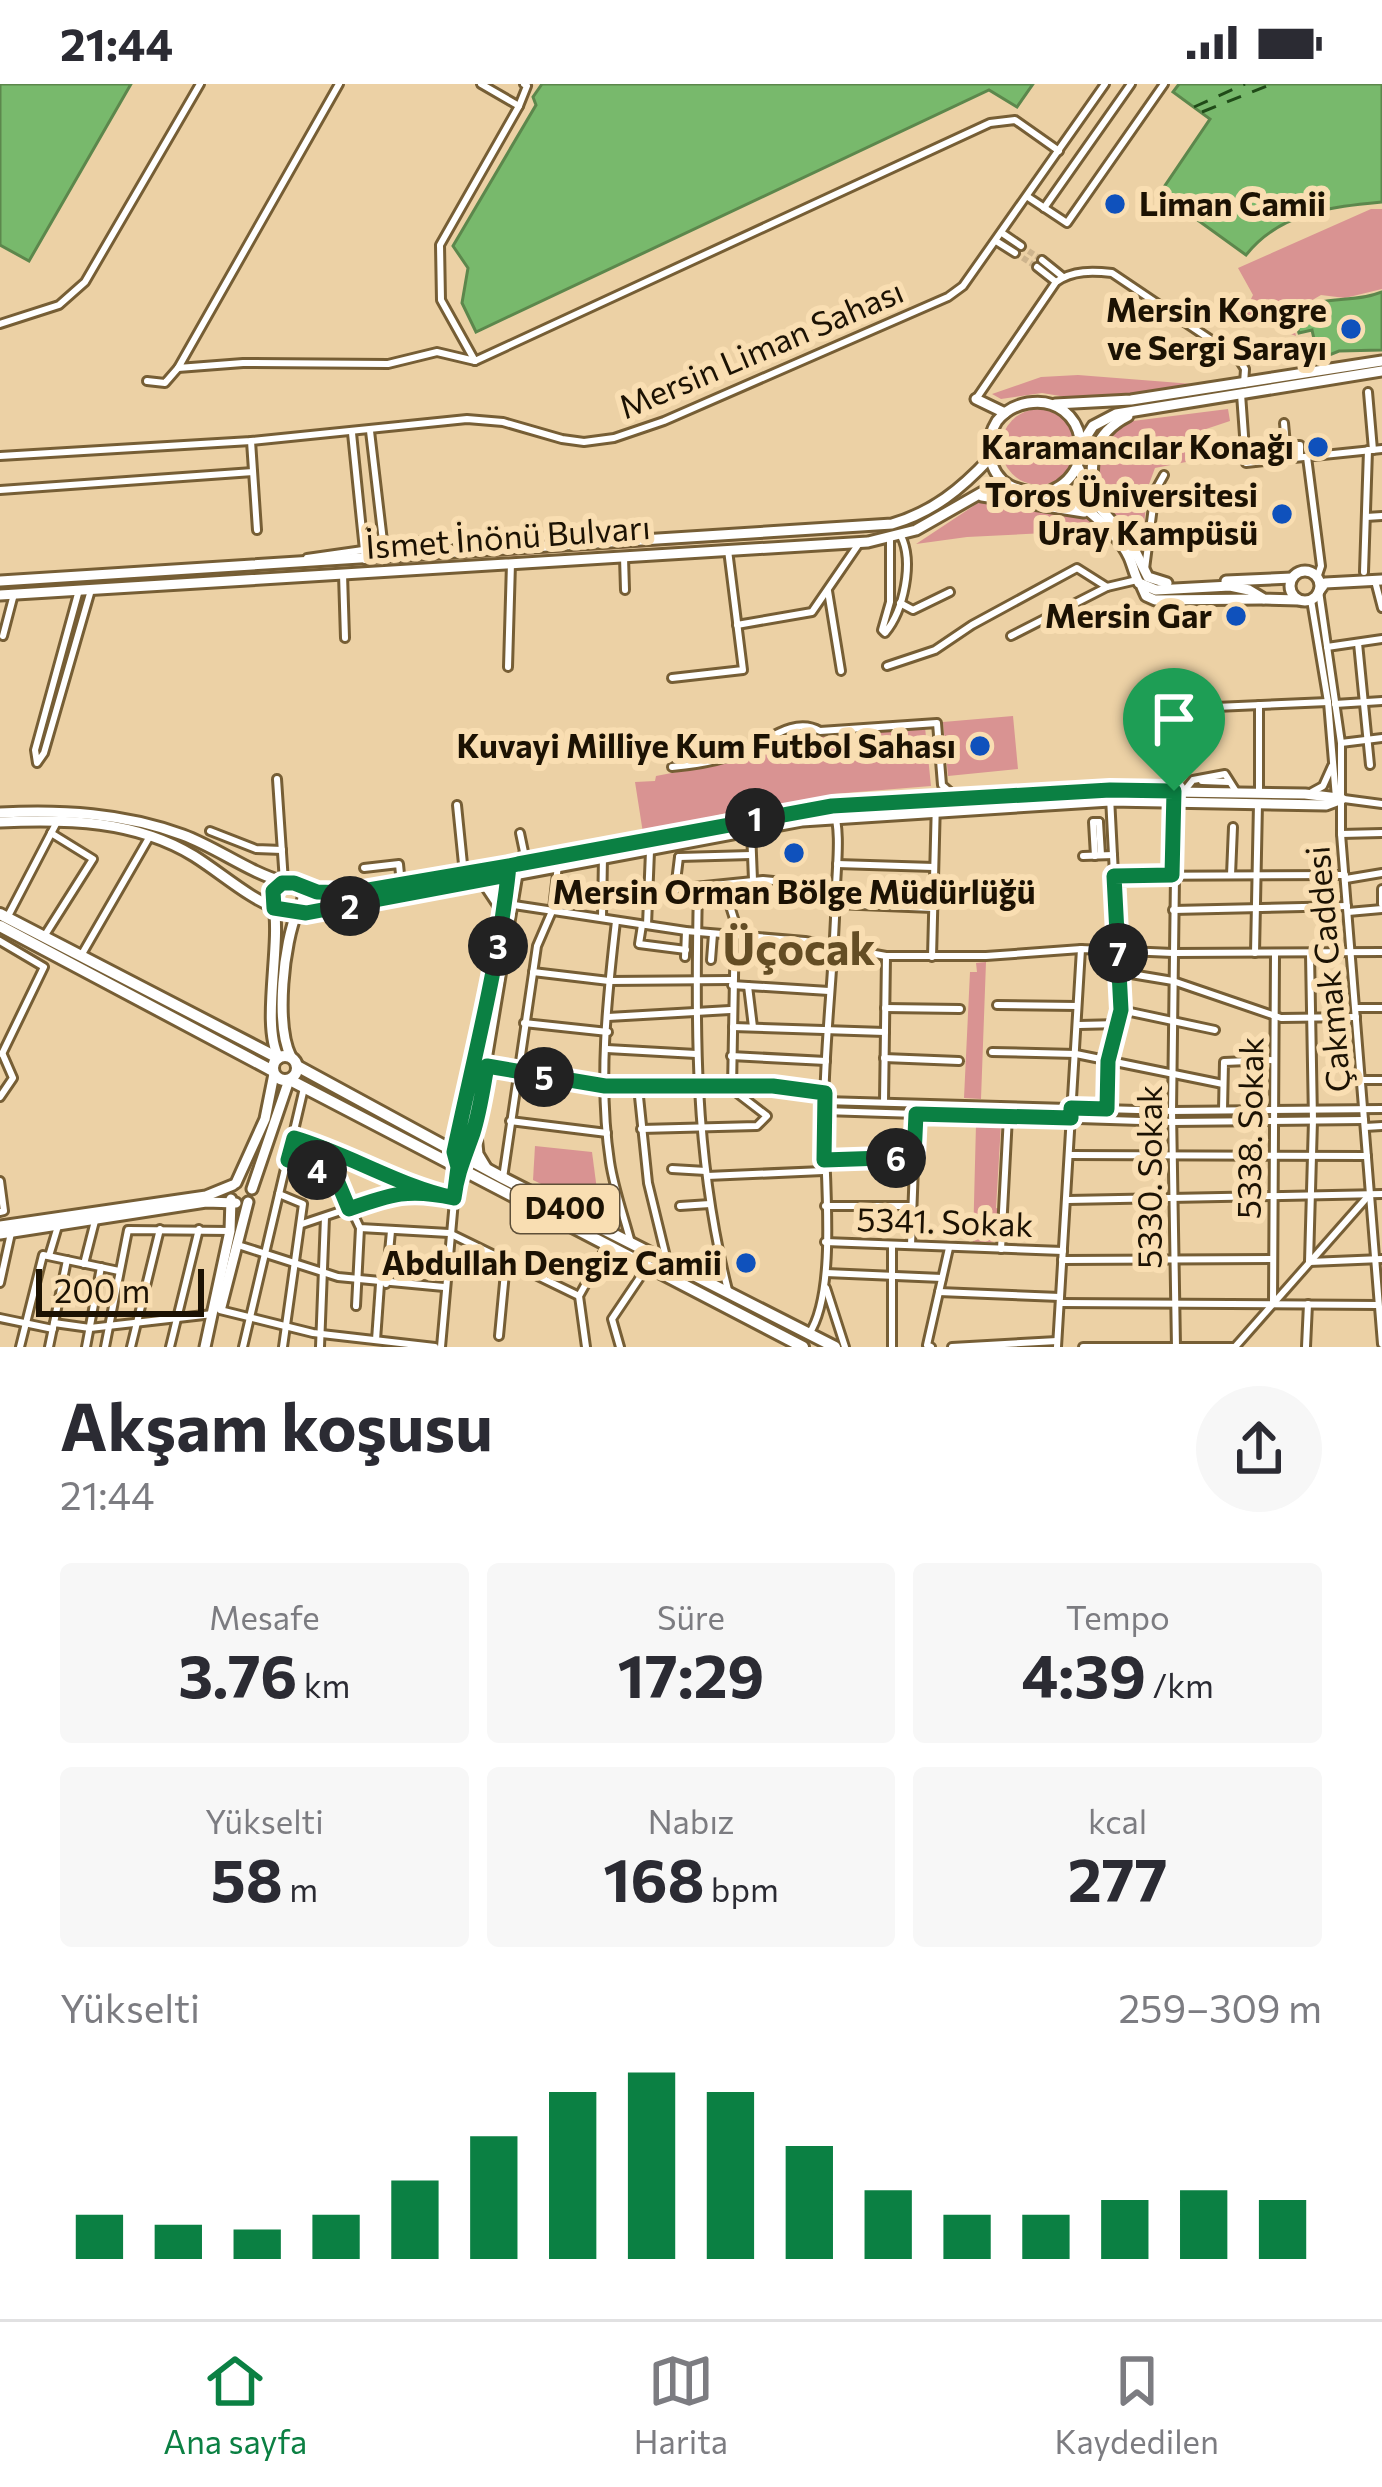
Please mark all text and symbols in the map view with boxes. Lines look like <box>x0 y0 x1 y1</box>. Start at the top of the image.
text: 21:44 <box>60 15 173 70</box>
place label: Liman Camii <box>1139 182 1326 223</box>
marker: Liman Camii <box>1102 191 1128 217</box>
street label: Mersin Liman Sahası <box>612 269 909 426</box>
place label: Mersin Kongre ve Sergi Sarayı <box>1106 288 1327 367</box>
marker: Mersin Kongre ve Sergi Sarayı <box>1338 316 1364 342</box>
place label: Karamancılar Konağı <box>981 425 1294 466</box>
marker: Karamancılar Konağı <box>1305 434 1331 460</box>
place label: Toros Üniversitesi Uray Kampüsü <box>985 473 1258 552</box>
marker: Toros Üniversitesi Uray Kampüsü <box>1269 501 1295 527</box>
street label: İsmet İnönü Bulvarı <box>364 505 652 566</box>
place label: Mersin Gar <box>1045 594 1212 635</box>
marker: Mersin Gar <box>1223 603 1249 629</box>
pin <box>1123 668 1225 791</box>
icon: arrive <box>1141 686 1207 752</box>
place label: Kuvayi Milliye Kum Futbol Sahası <box>456 724 956 765</box>
marker: Kuvayi Milliye Kum Futbol Sahası <box>967 733 993 759</box>
pin: 1 <box>725 788 785 848</box>
text: 1 <box>748 797 762 838</box>
marker: Mersin Orman Bölge Müdürlüğü <box>781 840 807 866</box>
street label: Çakmak Caddesi <box>1295 844 1358 1094</box>
place label: Mersin Orman Bölge Müdürlüğü <box>552 870 1036 911</box>
pin: 2 <box>320 876 380 936</box>
text: 2 <box>341 885 359 926</box>
pin: 3 <box>468 916 528 976</box>
district label: Üçocak <box>723 919 876 975</box>
pin: 7 <box>1088 923 1148 983</box>
text: 3 <box>488 925 508 966</box>
text: 7 <box>1109 932 1127 973</box>
street label: 5338. Sokak <box>1226 1036 1271 1219</box>
pin: 5 <box>514 1047 574 1107</box>
text: 5 <box>534 1056 554 1097</box>
street label: 5330. Sokak <box>1128 1085 1169 1269</box>
pin: 6 <box>866 1128 926 1188</box>
text: 6 <box>886 1137 906 1178</box>
pin: 4 <box>287 1140 347 1200</box>
text: 4 <box>307 1149 327 1190</box>
road number: D400 <box>511 1185 619 1233</box>
street label: 5341. Sokak <box>856 1197 1034 1244</box>
place label: Abdullah Dengiz Camii <box>381 1241 722 1282</box>
marker: Abdullah Dengiz Camii <box>733 1250 759 1276</box>
scale bar <box>36 1263 204 1316</box>
text: 200 m <box>54 1269 150 1310</box>
text: Akşam koşusu <box>60 1384 493 1465</box>
button: share <box>1196 1386 1322 1512</box>
text: 21:44 <box>60 1470 154 1518</box>
text: Mesafe <box>209 1596 320 1637</box>
text: Süre <box>657 1596 725 1637</box>
text: Tempo <box>1066 1596 1170 1637</box>
text: 3.76 <box>178 1637 297 1710</box>
text: 17:29 <box>618 1637 764 1710</box>
text: 4:39 <box>1021 1637 1146 1710</box>
text: km <box>297 1664 350 1705</box>
text: /km <box>1146 1664 1214 1705</box>
text: Yükselti <box>205 1800 324 1841</box>
text: Nabız <box>648 1800 734 1841</box>
text: kcal <box>1088 1800 1147 1841</box>
text: 58 <box>211 1841 283 1914</box>
text: 168 <box>603 1841 705 1914</box>
text: 277 <box>1068 1841 1168 1914</box>
text: m <box>283 1868 318 1909</box>
text: bpm <box>705 1868 779 1909</box>
text: Yükselti <box>60 1983 200 2031</box>
text: 259–309 m <box>1118 1983 1322 2031</box>
tab: Ana sayfa <box>163 2348 307 2461</box>
tab: Harita <box>634 2348 728 2461</box>
tab: Kaydedilen <box>1054 2348 1219 2461</box>

